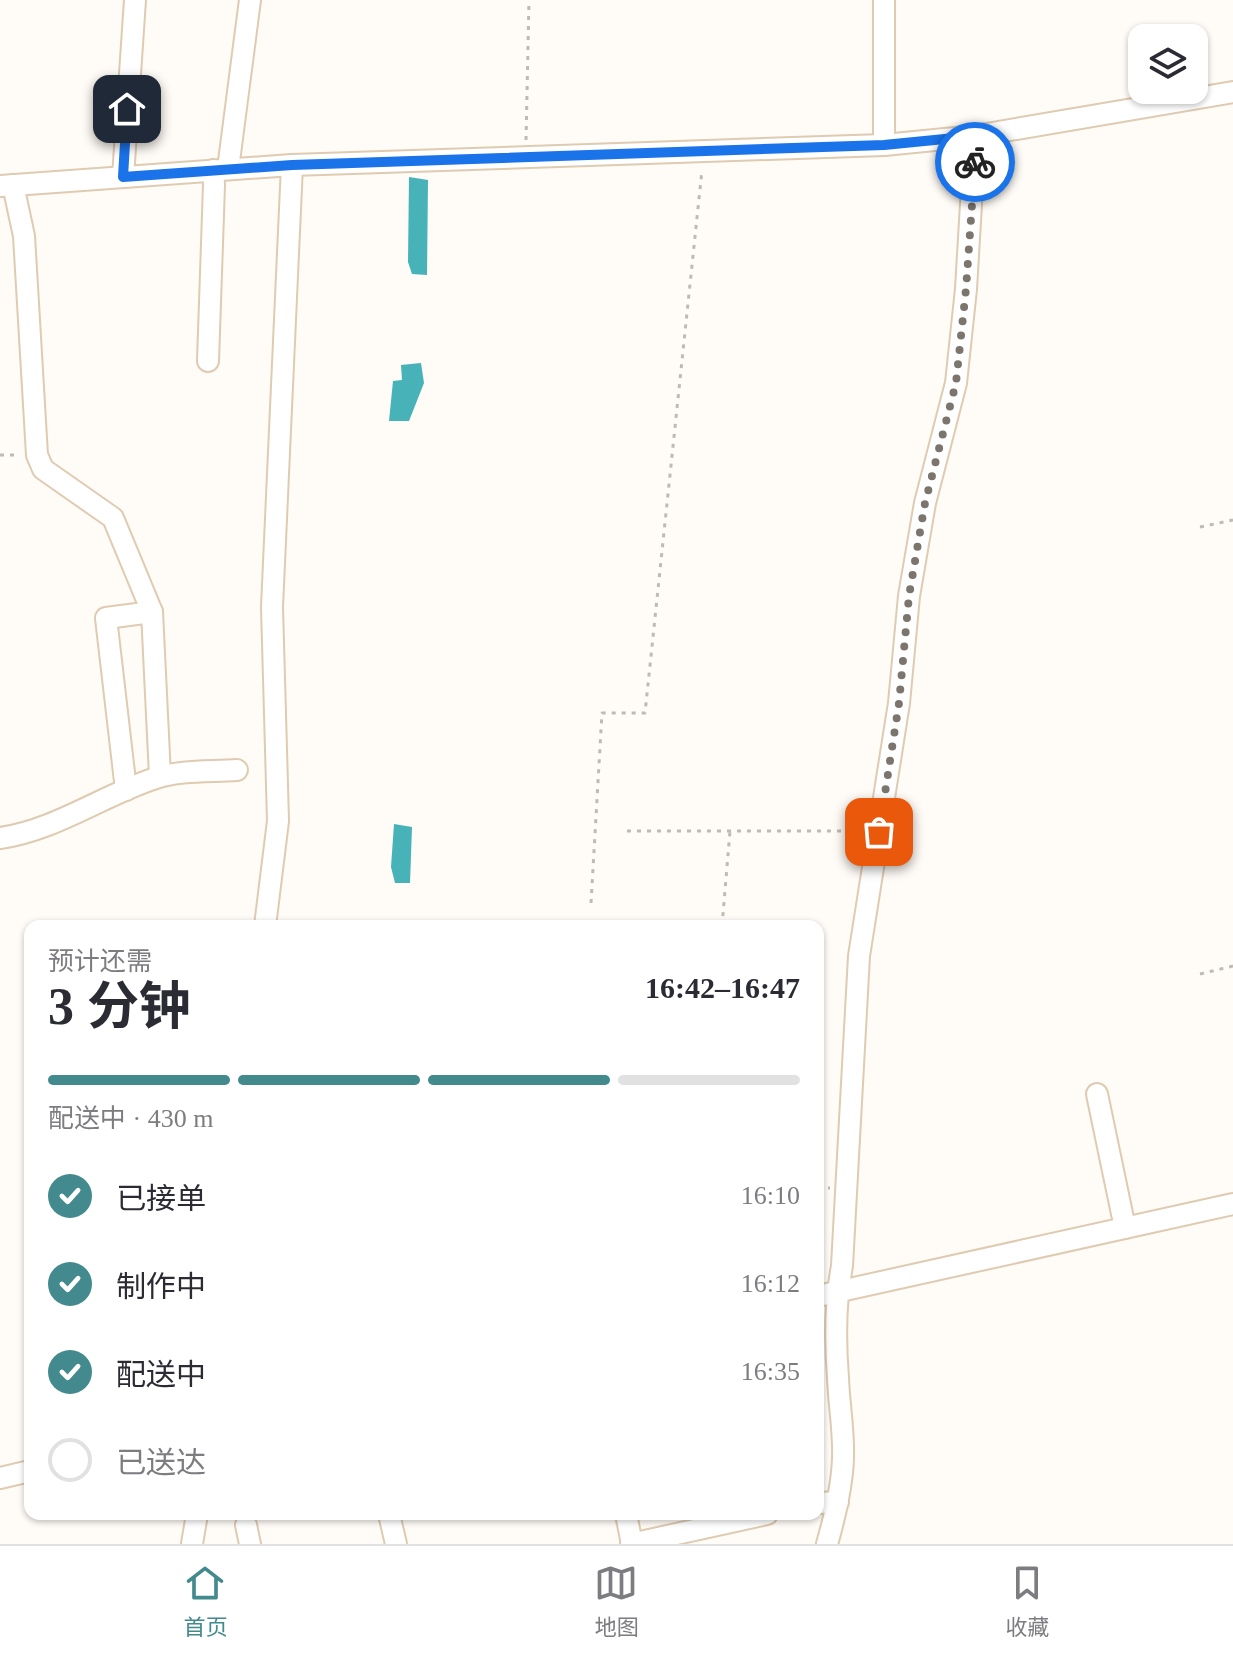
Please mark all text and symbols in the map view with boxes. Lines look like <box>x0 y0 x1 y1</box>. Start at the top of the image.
map controls <box>1128 24 1208 104</box>
button: layers <box>1128 24 1208 104</box>
pin <box>93 75 161 143</box>
icon: home <box>105 87 149 131</box>
courier <box>935 122 1015 202</box>
icon: bike <box>953 140 997 184</box>
pin <box>845 798 913 866</box>
icon: bag <box>857 810 901 854</box>
text: 预计还需 <box>48 947 152 976</box>
text: 16:42–16:47 <box>645 971 800 1004</box>
text: 3 分钟 <box>48 978 191 1035</box>
text: 配送中 · 430 m <box>48 1104 213 1133</box>
icon: check <box>48 1174 92 1218</box>
text: 16:10 <box>741 1181 800 1210</box>
text: 已接单 <box>116 1182 206 1215</box>
icon: check <box>48 1262 92 1306</box>
text: 16:12 <box>741 1269 800 1298</box>
text: 制作中 <box>116 1270 206 1303</box>
icon: check <box>48 1350 92 1394</box>
text: 16:35 <box>741 1357 800 1386</box>
text: 配送中 <box>116 1358 206 1391</box>
text: 已送达 <box>116 1446 206 1479</box>
tab: 首页 <box>183 1561 228 1641</box>
tab: 地图 <box>594 1561 639 1641</box>
tab: 收藏 <box>1005 1561 1050 1641</box>

